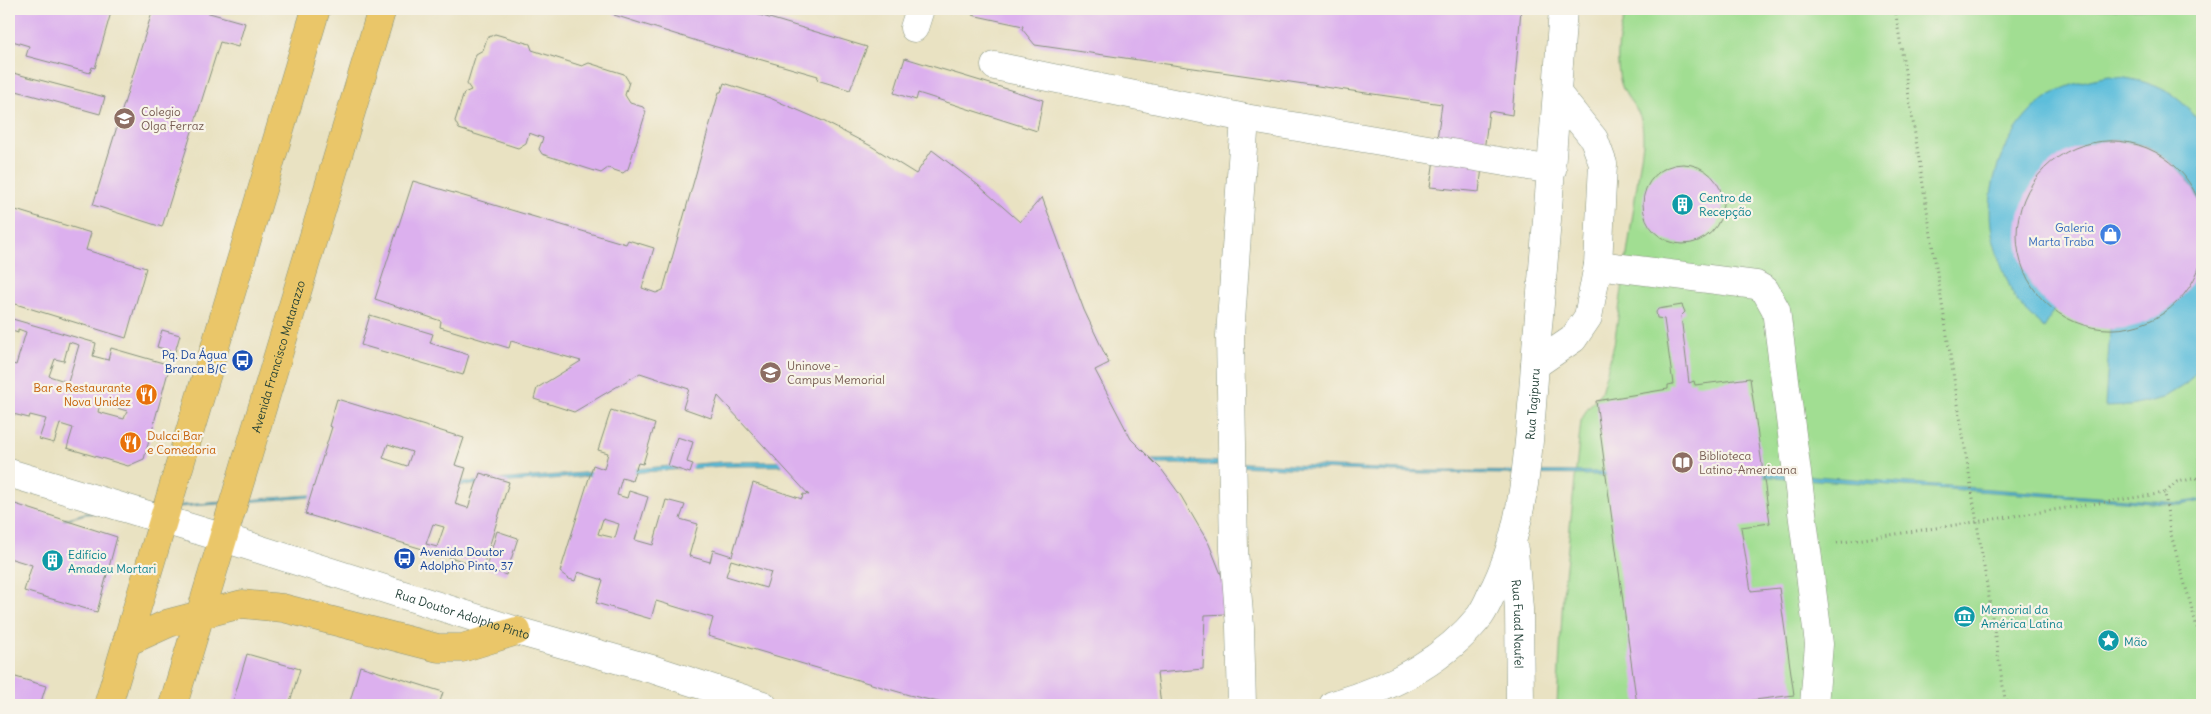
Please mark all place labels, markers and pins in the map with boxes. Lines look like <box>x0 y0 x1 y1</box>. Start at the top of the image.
place label: Colegio Olga Ferraz <box>141 104 204 133</box>
school or university icon: Colegio Olga Ferraz <box>113 106 137 130</box>
place label: Centro de Recepção <box>1699 190 1752 219</box>
building icon: Centro de Recepção <box>1671 192 1695 216</box>
place label: Galeria Marta Traba <box>2028 220 2094 249</box>
shop icon: Galeria Marta Traba <box>2098 222 2122 246</box>
place label: Pq. Da Água Branca B/C <box>162 347 227 376</box>
bus stop icon: Pq. Da Água Branca B/C <box>231 349 255 373</box>
place label: Uninove - Campus Memorial <box>787 358 885 387</box>
school or university icon: Uninove - Campus Memorial <box>759 360 783 384</box>
place label: Bar e Restaurante Nova Unidez <box>33 380 131 409</box>
restaurant icon: Bar e Restaurante Nova Unidez <box>135 382 159 406</box>
place label: Dulcci Bar e Comedoria <box>147 428 216 457</box>
restaurant icon: Dulcci Bar e Comedoria <box>119 430 143 454</box>
place label: Biblioteca Latino-Americana <box>1699 448 1797 477</box>
library icon: Biblioteca Latino-Americana <box>1671 450 1695 474</box>
place label: Avenida Doutor Adolpho Pinto, 37 <box>420 544 513 573</box>
bus stop icon: Avenida Doutor Adolpho Pinto, 37 <box>392 546 416 570</box>
place label: Edifício Amadeu Mortari <box>68 547 156 576</box>
building icon: Edifício Amadeu Mortari <box>40 549 64 573</box>
place label: Memorial da América Latina <box>1981 602 2063 631</box>
museum icon: Memorial da América Latina <box>1953 604 1977 628</box>
place icon: Mão <box>2096 629 2120 653</box>
place label: Mão <box>2124 634 2147 649</box>

